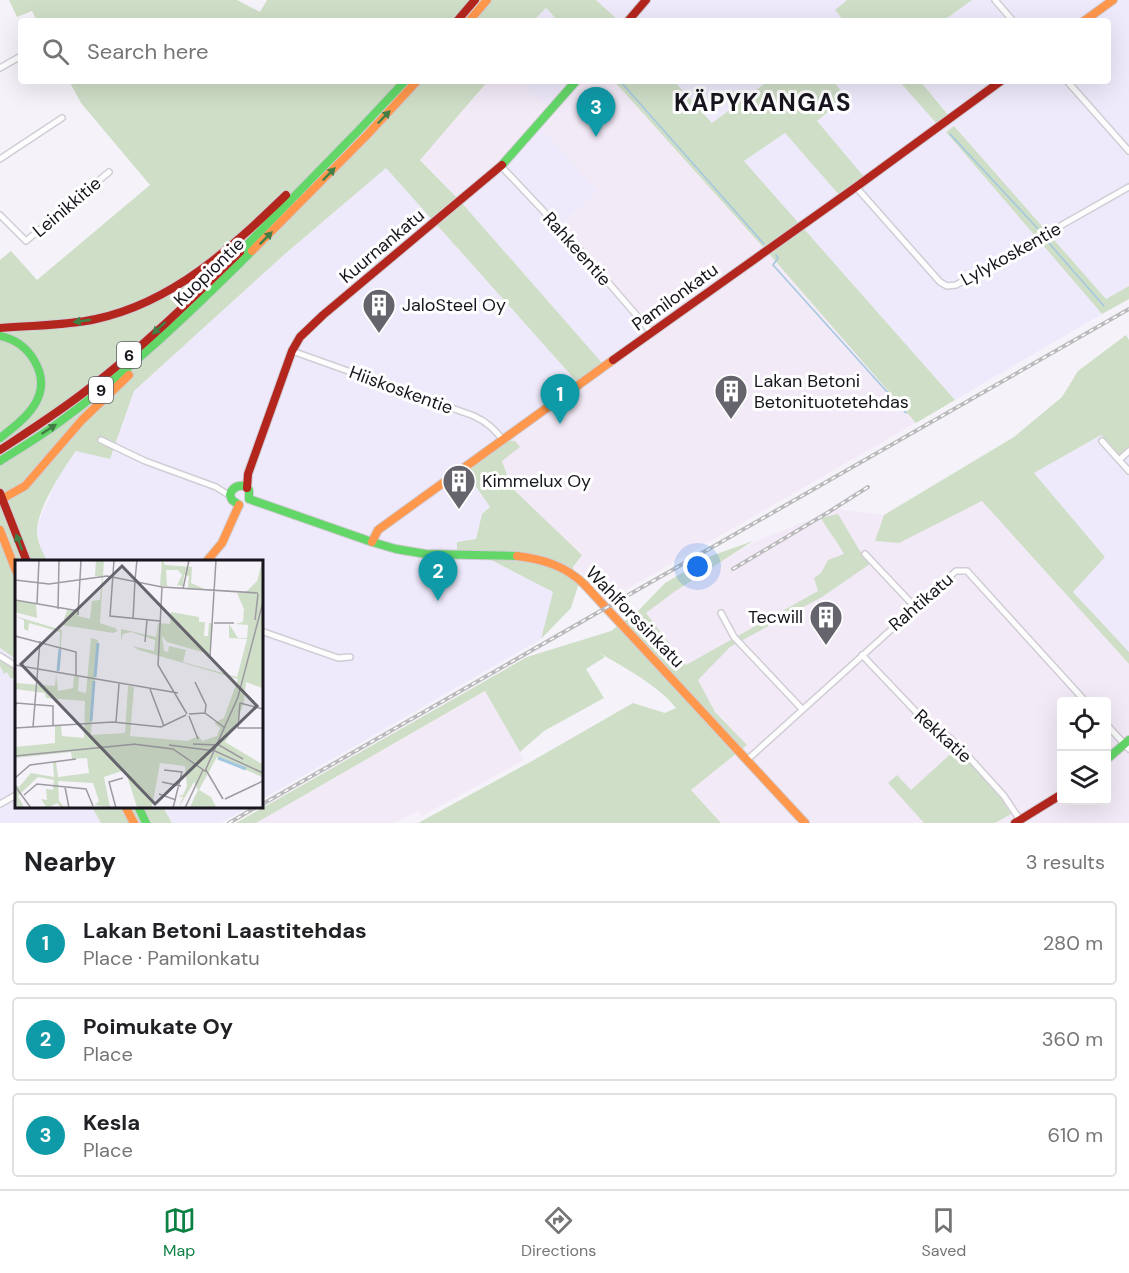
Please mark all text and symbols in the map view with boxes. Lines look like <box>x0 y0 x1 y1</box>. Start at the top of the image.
search box <box>18 18 1111 84</box>
icon: search <box>39 35 72 68</box>
text: Search here <box>87 37 208 66</box>
district label: KÄPYKANGAS <box>674 87 852 118</box>
pin: 3 <box>576 88 616 137</box>
one-way arrow <box>377 110 391 124</box>
one-way arrow <box>322 166 336 181</box>
street label: Leinikkitie <box>28 171 106 243</box>
street label: Kuurnankatu <box>335 203 429 289</box>
street label: Rahkeentie <box>538 207 616 291</box>
street label: Lylykoskentie <box>957 217 1065 291</box>
one-way arrow <box>259 231 273 245</box>
street label: Kuopiontie <box>169 232 249 312</box>
street label: Pamilonkatu <box>627 258 723 336</box>
building icon: JaloSteel Oy <box>361 287 397 334</box>
place label: JaloSteel Oy <box>402 293 506 317</box>
one-way arrow <box>73 316 92 325</box>
one-way arrow <box>151 321 166 335</box>
road number: 6 <box>117 342 141 368</box>
street label: Hiiskoskentie <box>346 360 456 420</box>
place label: Lakan Betoni Betonituotetehdas <box>754 369 909 414</box>
building icon: Lakan Betoni Betonituotetehdas <box>713 373 749 420</box>
pin: 1 <box>540 374 580 424</box>
road number: 9 <box>89 377 113 403</box>
one-way arrow <box>41 424 57 435</box>
building icon: Kimmelux Oy <box>441 463 477 510</box>
place label: Kimmelux Oy <box>482 469 591 493</box>
one-way arrow <box>14 533 24 551</box>
pin: 2 <box>418 552 458 601</box>
your location <box>683 552 712 581</box>
inset map <box>15 560 262 808</box>
street label: Wahlforssinkatu <box>580 561 690 673</box>
street label: Rahtikatu <box>884 567 958 637</box>
building icon: Tecwill <box>808 599 844 646</box>
place label: Tecwill <box>748 605 803 629</box>
map controls <box>1057 697 1111 805</box>
button: locate <box>1057 697 1111 751</box>
street label: Rekkatie <box>909 704 977 768</box>
button: layers <box>1057 751 1111 805</box>
text: Nearby <box>24 845 116 879</box>
text: 3 results <box>1026 849 1105 875</box>
text: Lakan Betoni Laastitehdas <box>83 916 367 945</box>
text: 1 <box>42 930 49 956</box>
text: 280 m <box>1043 930 1103 956</box>
text: Place · Pamilonkatu <box>83 945 260 971</box>
text: Poimukate Oy <box>83 1012 233 1041</box>
text: 2 <box>40 1026 51 1052</box>
text: 360 m <box>1042 1026 1103 1052</box>
text: Place <box>83 1041 133 1067</box>
text: Kesla <box>83 1108 140 1137</box>
text: 3 <box>39 1122 52 1148</box>
text: 610 m <box>1047 1122 1103 1148</box>
text: Place <box>83 1137 133 1163</box>
tab: Map <box>163 1204 196 1261</box>
tab: Directions <box>521 1204 596 1261</box>
tab: Saved <box>922 1204 966 1261</box>

